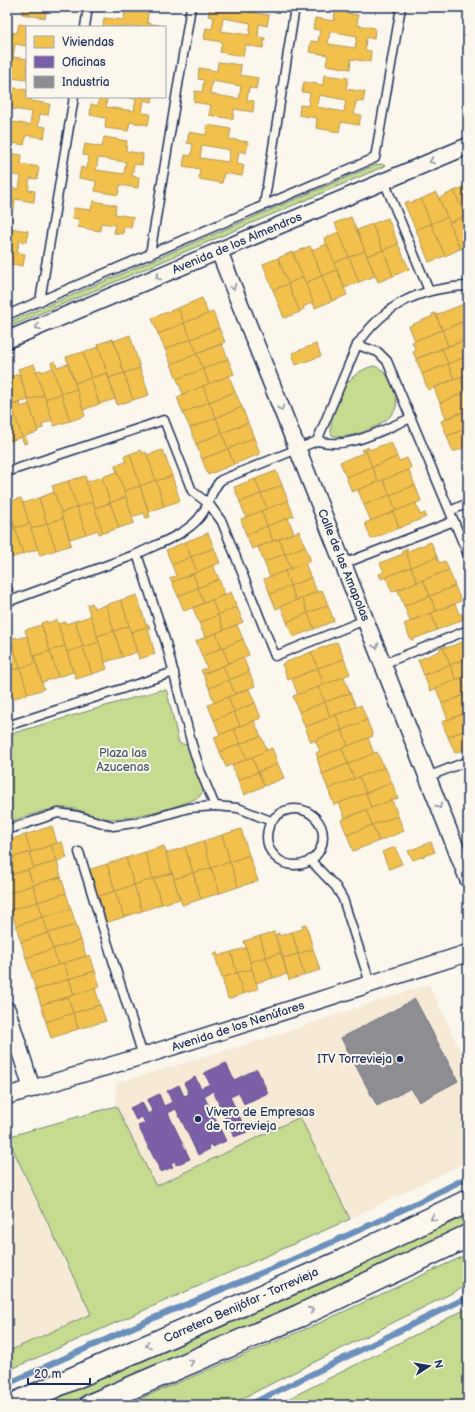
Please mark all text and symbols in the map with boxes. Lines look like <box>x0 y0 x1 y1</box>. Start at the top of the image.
legend <box>26 26 166 98</box>
text: Viviendas <box>62 35 114 50</box>
text: Oficinas <box>62 55 106 70</box>
text: Industria <box>62 75 110 90</box>
one-way arrow <box>429 156 436 164</box>
street label: Avenida de los Almendros <box>170 209 304 278</box>
one-way arrow <box>154 272 161 280</box>
one-way arrow <box>229 283 237 290</box>
one-way arrow <box>34 323 41 331</box>
one-way arrow <box>277 404 285 411</box>
street label: Calle de las Amapolas <box>314 507 373 624</box>
one-way arrow <box>371 642 379 649</box>
park label: Plaza las Azucenas <box>97 746 149 775</box>
one-way arrow <box>434 802 442 809</box>
street label: Avenida de los Nenúfares <box>170 998 306 1055</box>
place label: ITV Torrevieja <box>317 1052 392 1067</box>
marker: ITV Torrevieja <box>395 1054 405 1064</box>
place label: Vivero de Empresas de Torrevieja <box>206 1105 315 1134</box>
marker: Vivero de Empresas de Torrevieja <box>193 1114 203 1124</box>
one-way arrow <box>430 1213 437 1221</box>
street label: Carretera Benijófar - Torrevieja <box>162 1264 321 1346</box>
one-way arrow <box>307 1307 314 1315</box>
one-way arrow <box>145 1341 152 1349</box>
north arrow <box>409 1346 449 1386</box>
one-way arrow <box>188 1358 195 1366</box>
text: N <box>431 1359 446 1369</box>
scale bar <box>28 1360 90 1386</box>
text: 20 m <box>34 1367 61 1382</box>

